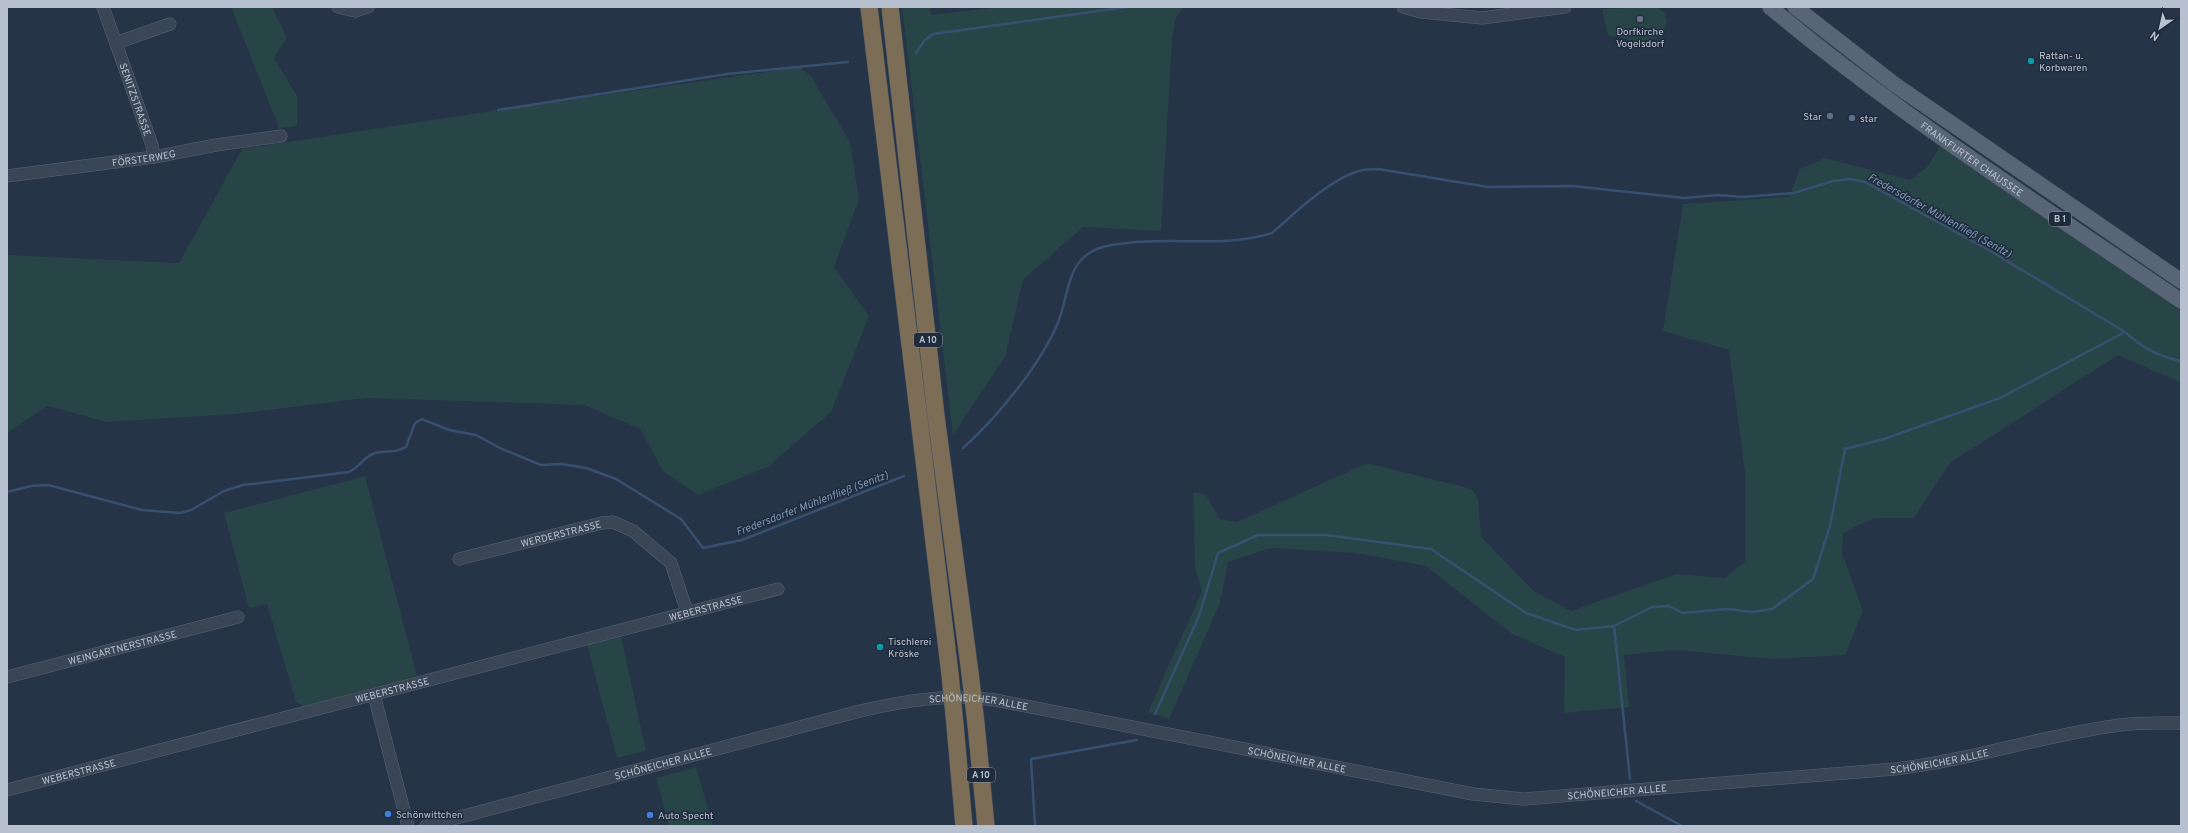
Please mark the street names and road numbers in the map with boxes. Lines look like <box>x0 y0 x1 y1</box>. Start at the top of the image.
street label: SENITZSTRASSE <box>115 62 153 138</box>
street label: FRANKFURTER CHAUSSEE <box>1917 120 2025 200</box>
street label: FÖRSTERWEG <box>111 148 177 170</box>
road number: B 1 <box>2049 212 2071 226</box>
road number: A 10 <box>914 333 942 347</box>
street label: WERDERSTRASSE <box>520 518 603 551</box>
street label: WEBERSTRASSE <box>668 593 744 625</box>
street label: WEINGARTNERSTRASSE <box>67 628 178 669</box>
street label: WEBERSTRASSE <box>354 675 431 707</box>
street label: SCHÖNEICHER ALLEE <box>928 692 1029 714</box>
street label: SCHÖNEICHER ALLEE <box>1246 745 1347 777</box>
street label: SCHÖNEICHER ALLEE <box>613 746 713 784</box>
street label: SCHÖNEICHER ALLEE <box>1890 747 1990 777</box>
street label: WEBERSTRASSE <box>41 757 117 789</box>
road number: A 10 <box>967 768 995 782</box>
street label: SCHÖNEICHER ALLEE <box>1567 782 1668 803</box>

